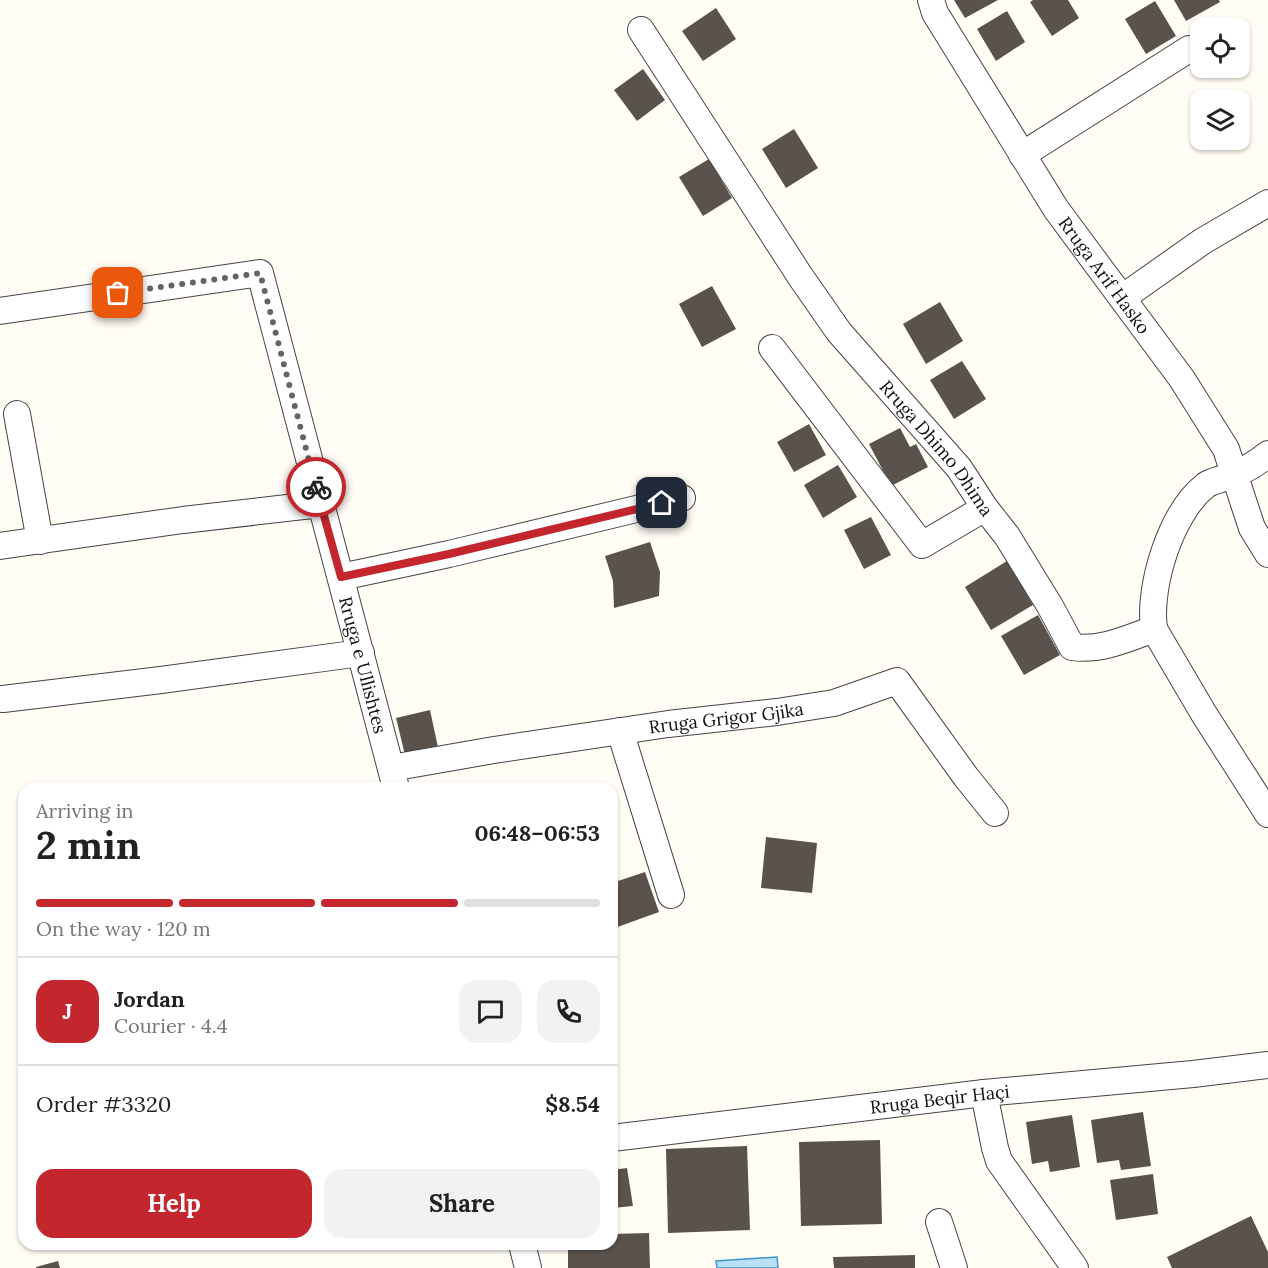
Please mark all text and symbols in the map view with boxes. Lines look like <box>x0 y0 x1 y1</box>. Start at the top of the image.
map controls <box>1190 18 1250 150</box>
button: locate <box>1190 18 1250 78</box>
button: layers <box>1190 90 1250 150</box>
street label: Rruga Arif Hasko <box>1054 212 1156 338</box>
pin <box>92 267 143 318</box>
icon: bag <box>101 276 134 309</box>
street label: Rruga Dhimo Dhima <box>875 375 998 521</box>
courier <box>286 457 346 517</box>
icon: bike <box>300 471 333 504</box>
pin <box>636 477 687 528</box>
icon: home <box>645 486 678 519</box>
street label: Rruga e Ullishtes <box>334 594 393 736</box>
street label: Rruga Grigor Gjika <box>647 696 805 738</box>
text: Arriving in <box>36 798 133 823</box>
text: 06:48–06:53 <box>475 819 600 847</box>
text: 2 min <box>36 820 141 870</box>
text: On the way · 120 m <box>36 916 211 941</box>
button: chat <box>459 980 522 1043</box>
button: phone <box>537 980 600 1043</box>
text: Jordan <box>114 985 185 1013</box>
text: J <box>63 997 72 1025</box>
text: Courier · 4.4 <box>114 1013 228 1038</box>
street label: Rruga Beqir Haçi <box>868 1079 1010 1118</box>
text: Order #3320 <box>36 1090 171 1118</box>
text: $8.54 <box>545 1090 600 1118</box>
button: Help <box>36 1169 312 1238</box>
button: Share <box>324 1169 600 1238</box>

